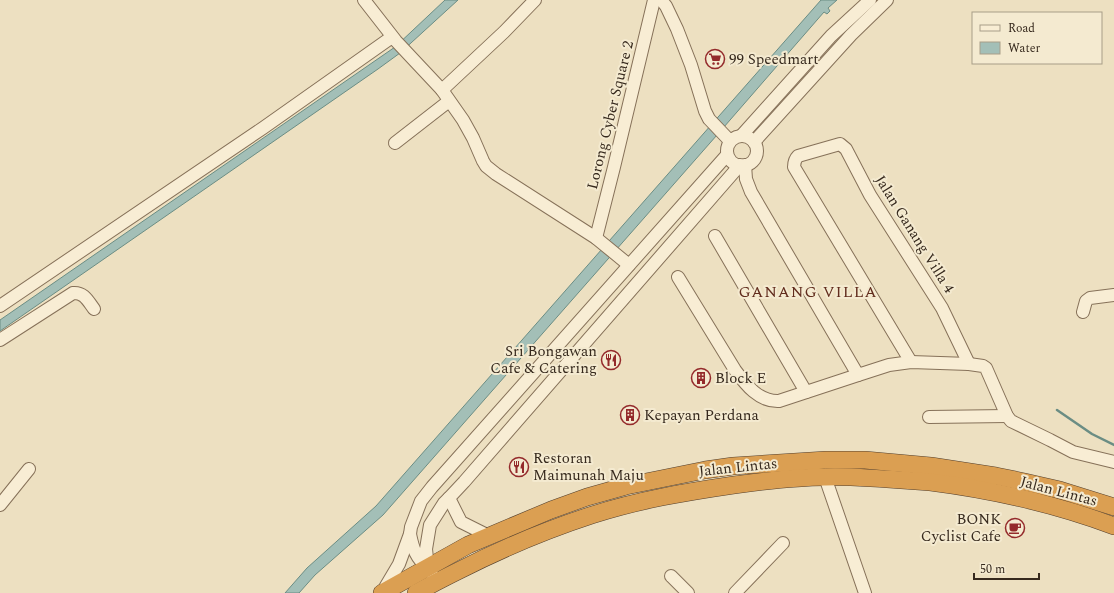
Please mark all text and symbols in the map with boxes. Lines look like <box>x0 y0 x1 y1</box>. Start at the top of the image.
legend <box>972 12 1102 64</box>
text: Road <box>1008 19 1035 38</box>
street label: Lorong Cyber Square 2 <box>581 38 640 192</box>
text: Water <box>1008 39 1040 58</box>
supermarket icon: 99 Speedmart <box>704 48 726 70</box>
place label: 99 Speedmart <box>729 48 819 71</box>
street label: Jalan Ganang Villa 4 <box>869 171 961 298</box>
district label: GANANG VILLA <box>738 280 878 304</box>
place label: Sri Bongawan Cafe & Catering <box>490 340 597 380</box>
restaurant icon: Sri Bongawan Cafe & Catering <box>600 349 622 371</box>
building icon: Block E <box>690 367 712 389</box>
place label: Block E <box>715 367 766 390</box>
building icon: Kepayan Perdana <box>619 404 641 426</box>
place label: Kepayan Perdana <box>644 404 759 427</box>
place label: Restoran Maimunah Maju <box>533 447 644 487</box>
street label: Jalan Lintas <box>698 452 778 483</box>
restaurant icon: Restoran Maimunah Maju <box>508 456 530 478</box>
street label: Jalan Lintas <box>1018 470 1100 513</box>
place label: BONK Cyclist Cafe <box>921 508 1001 548</box>
cafe icon: BONK Cyclist Cafe <box>1004 517 1026 539</box>
scale bar <box>974 555 1039 581</box>
text: 50 m <box>980 560 1005 579</box>

